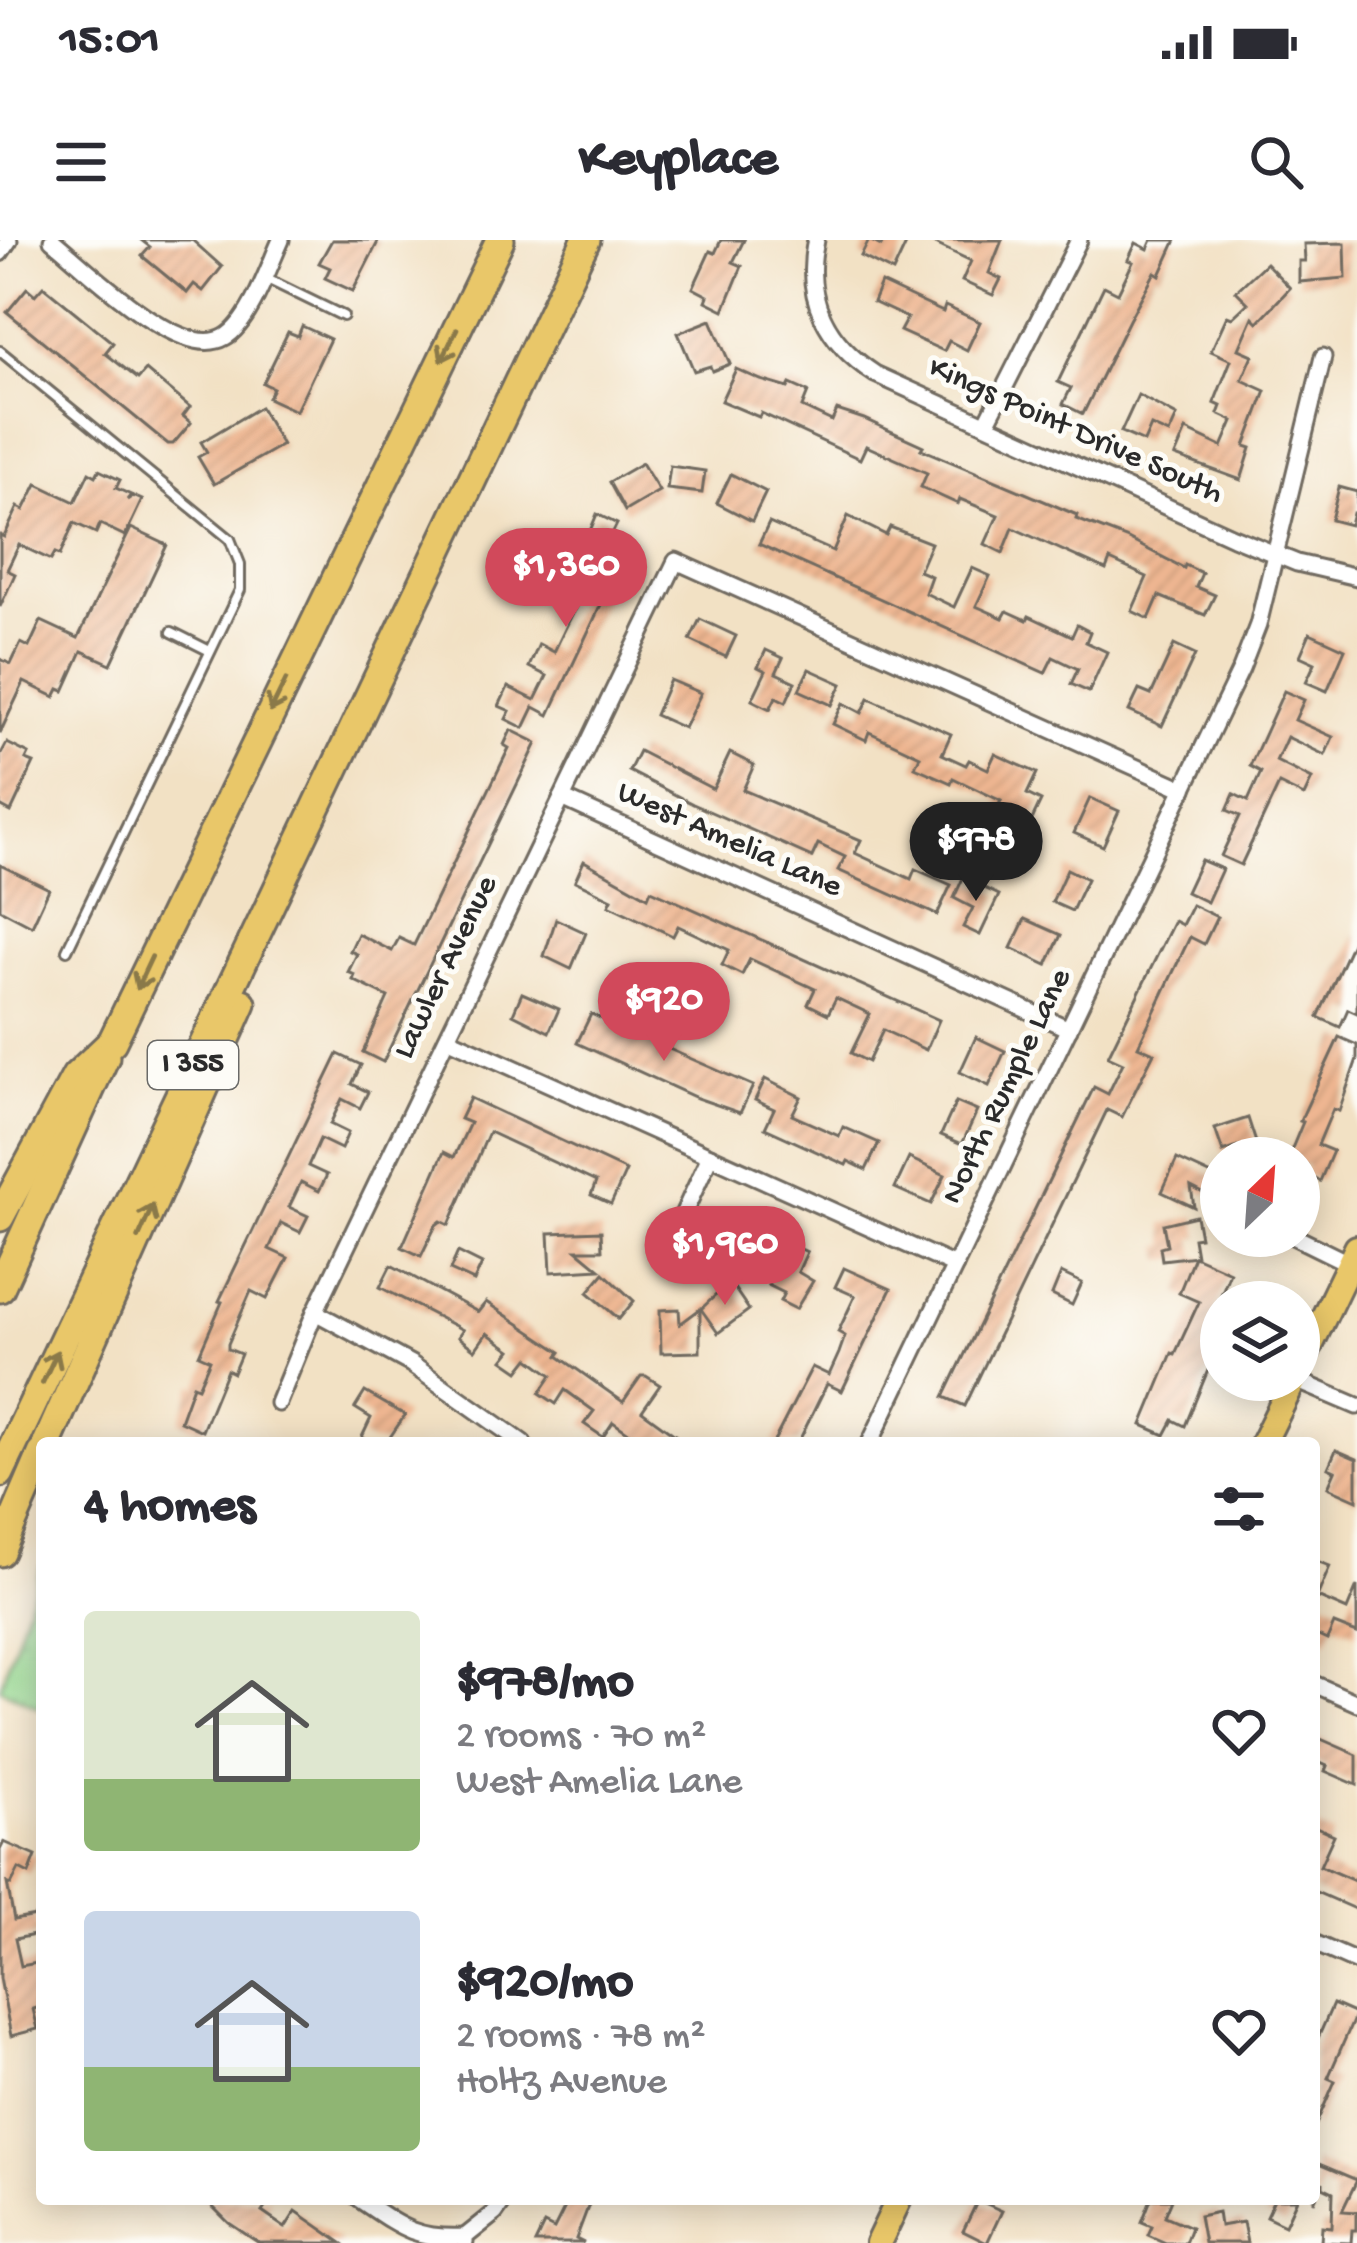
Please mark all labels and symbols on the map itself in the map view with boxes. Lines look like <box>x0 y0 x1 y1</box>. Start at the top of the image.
one-way arrow <box>437 326 459 362</box>
street label: Kings Point Drive South <box>922 350 1228 514</box>
pin: $1,360 <box>468 528 664 630</box>
one-way arrow <box>266 678 289 713</box>
street label: West Amelia Lane <box>611 774 848 908</box>
pin: $978 <box>905 802 1047 904</box>
street label: Lawler Avenue <box>386 869 508 1066</box>
one-way arrow <box>132 954 154 990</box>
pin: $920 <box>593 962 735 1064</box>
street label: North Rumple Lane <box>935 962 1082 1211</box>
road number: I 355 <box>148 1041 238 1089</box>
north arrow <box>1200 1137 1320 1257</box>
one-way arrow <box>136 1204 158 1240</box>
pin: $1,960 <box>627 1206 823 1308</box>
one-way arrow <box>40 1350 62 1386</box>

